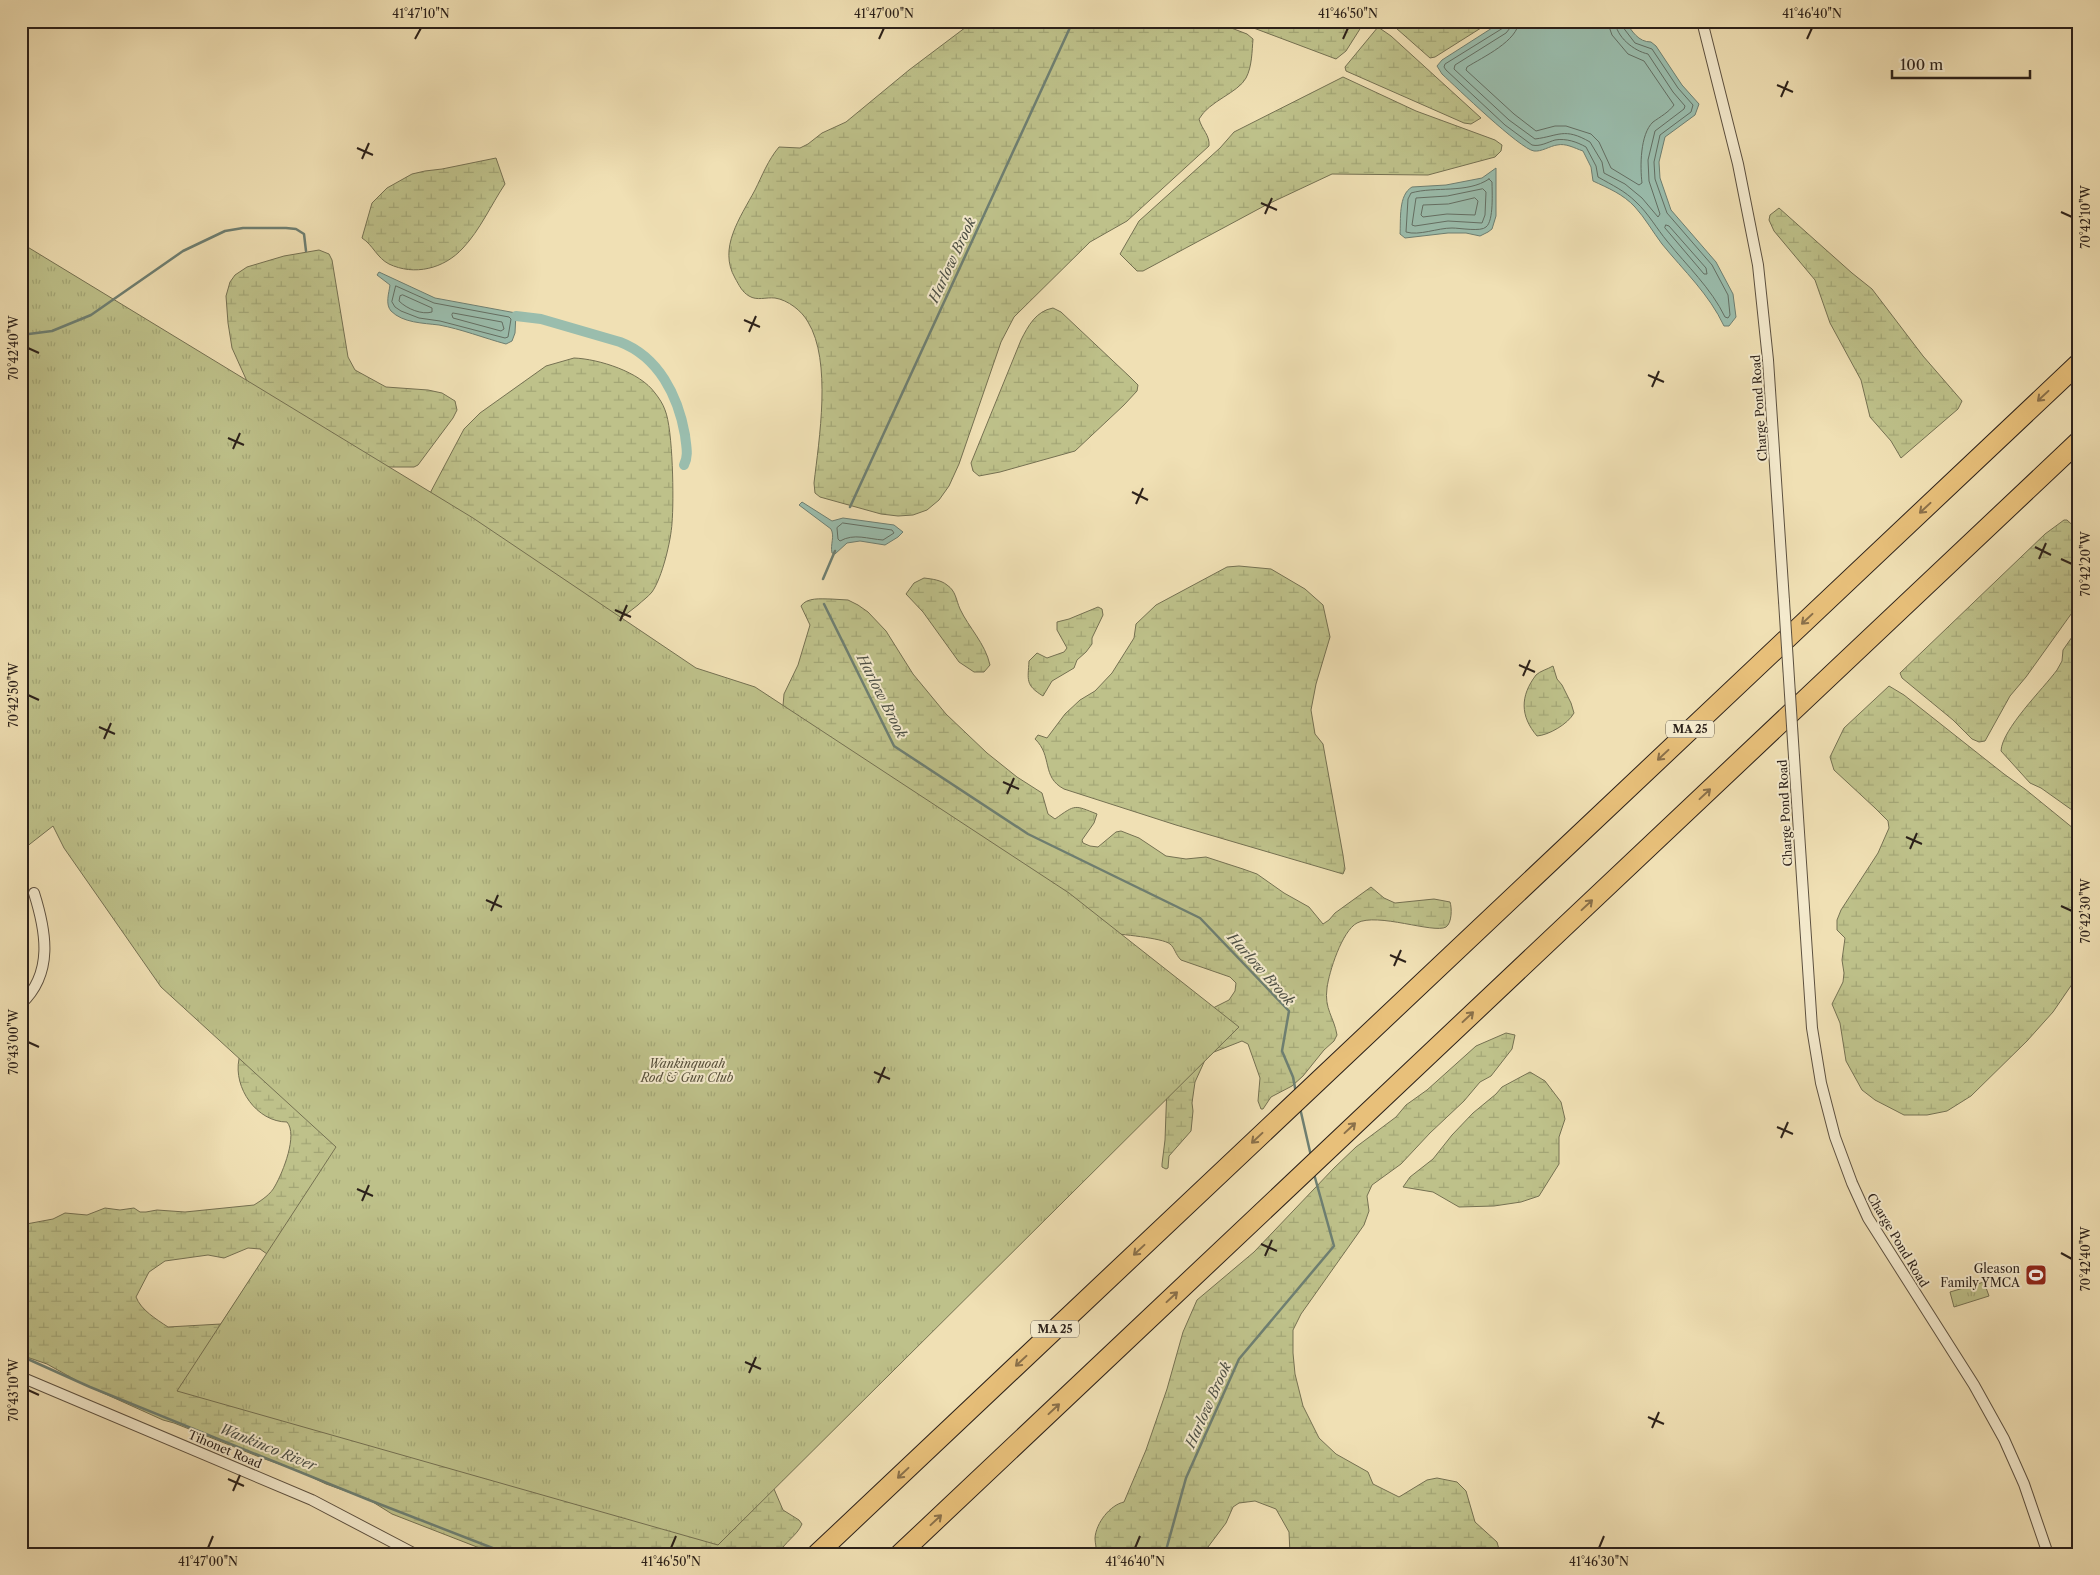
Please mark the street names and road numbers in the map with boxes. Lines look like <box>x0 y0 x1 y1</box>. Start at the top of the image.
street label: Charge Pond Road <box>1748 353 1770 462</box>
road number: MA 25 <box>1666 721 1714 738</box>
street label: Charge Pond Road <box>1775 759 1795 867</box>
street label: Charge Pond Road <box>1864 1190 1932 1290</box>
road number: MA 25 <box>1031 1320 1079 1338</box>
street label: Tihonet Road <box>186 1427 265 1472</box>

